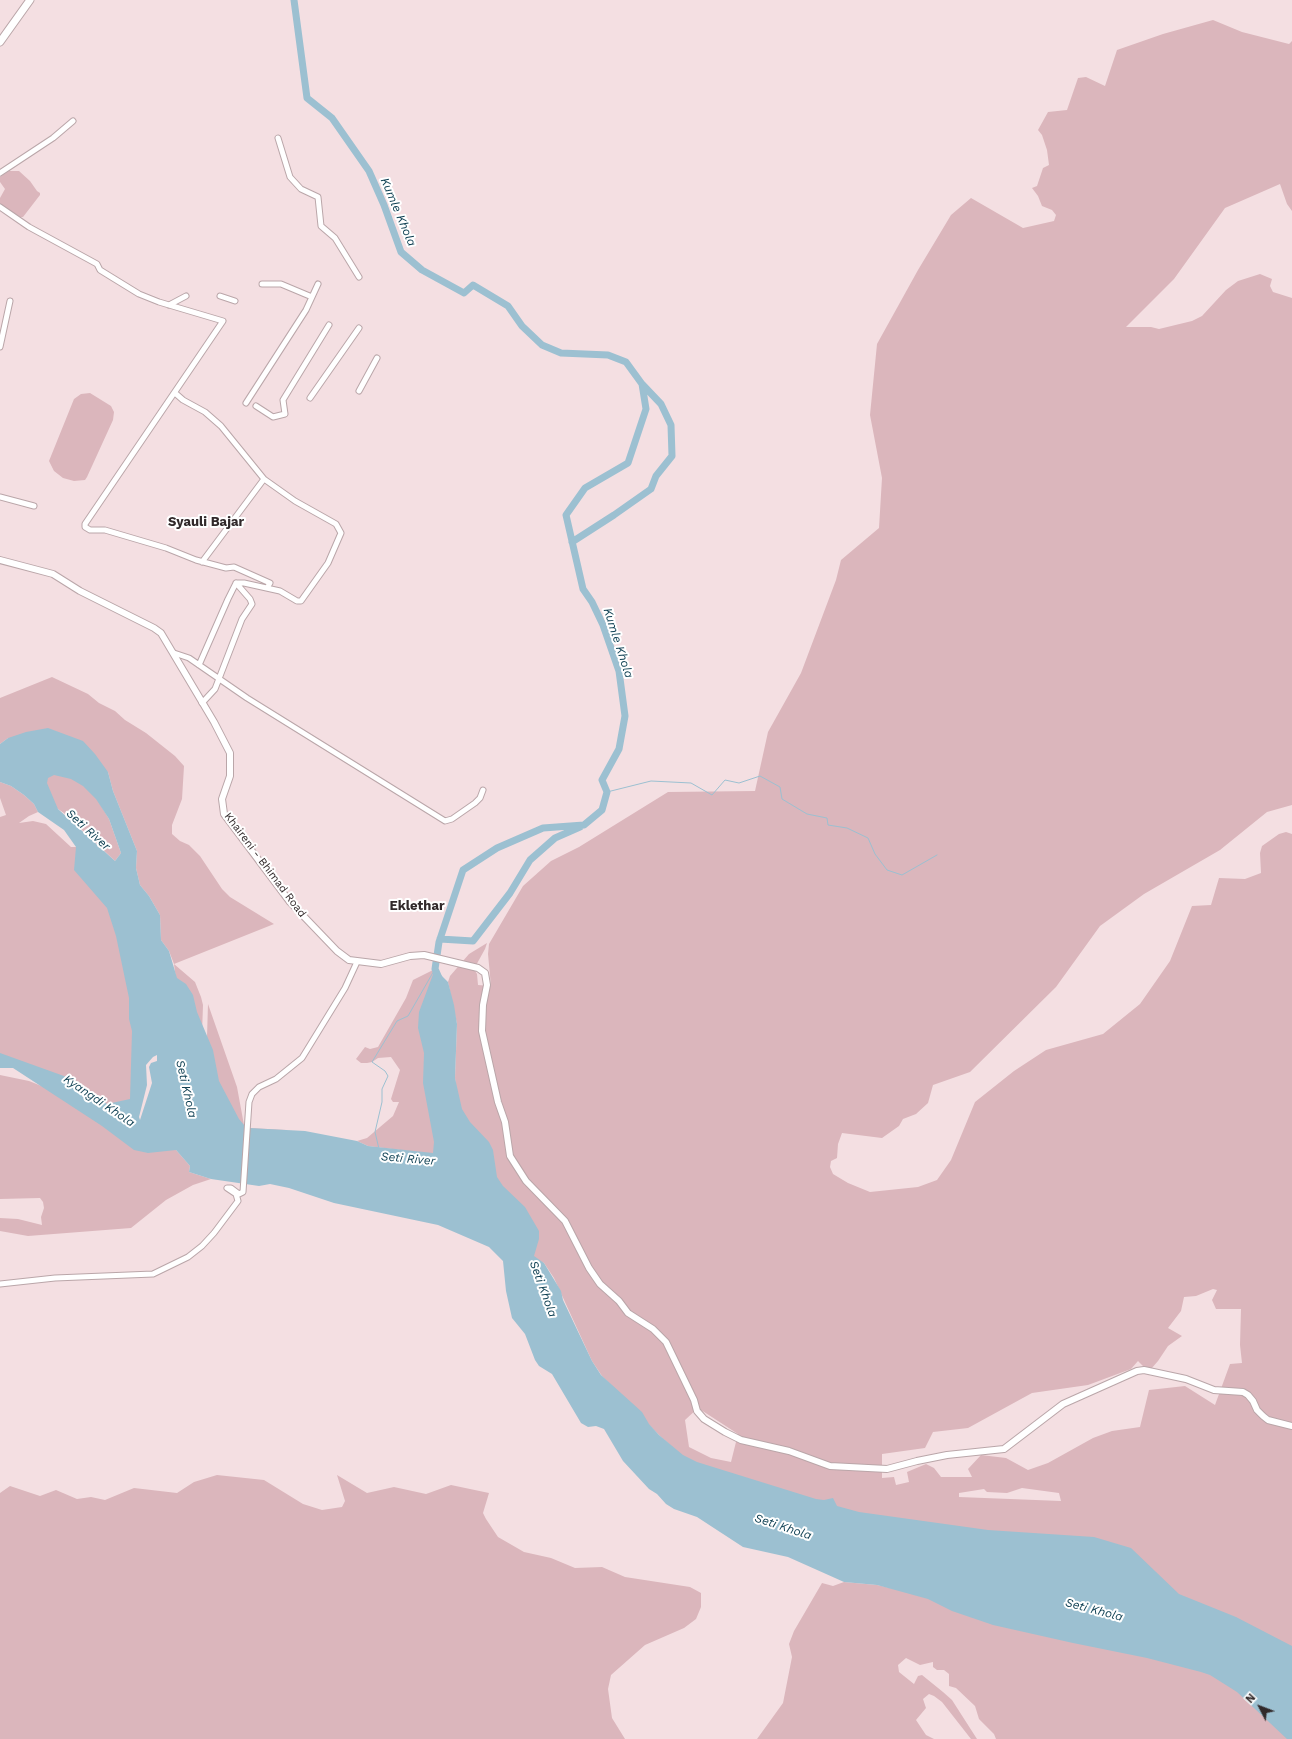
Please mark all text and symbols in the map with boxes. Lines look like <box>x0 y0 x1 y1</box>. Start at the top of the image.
water label: Kumle Khola <box>377 176 419 248</box>
district label: Syauli Bajar <box>168 514 244 530</box>
water label: Kumle Khola <box>600 606 636 680</box>
water label: Seti River <box>63 806 113 854</box>
street label: Khaireni - Bhimad Road <box>221 810 309 920</box>
district label: Eklethar <box>389 898 445 914</box>
water label: Seti Khola <box>172 1059 200 1119</box>
water label: Kyangdi Khola <box>61 1072 137 1130</box>
water label: Seti River <box>380 1149 436 1169</box>
water label: Seti Khola <box>526 1259 560 1319</box>
water label: Seti Khola <box>753 1511 813 1543</box>
water label: Seti Khola <box>1064 1595 1124 1625</box>
north arrow <box>1240 1687 1280 1727</box>
text: N <box>1243 1691 1258 1706</box>

